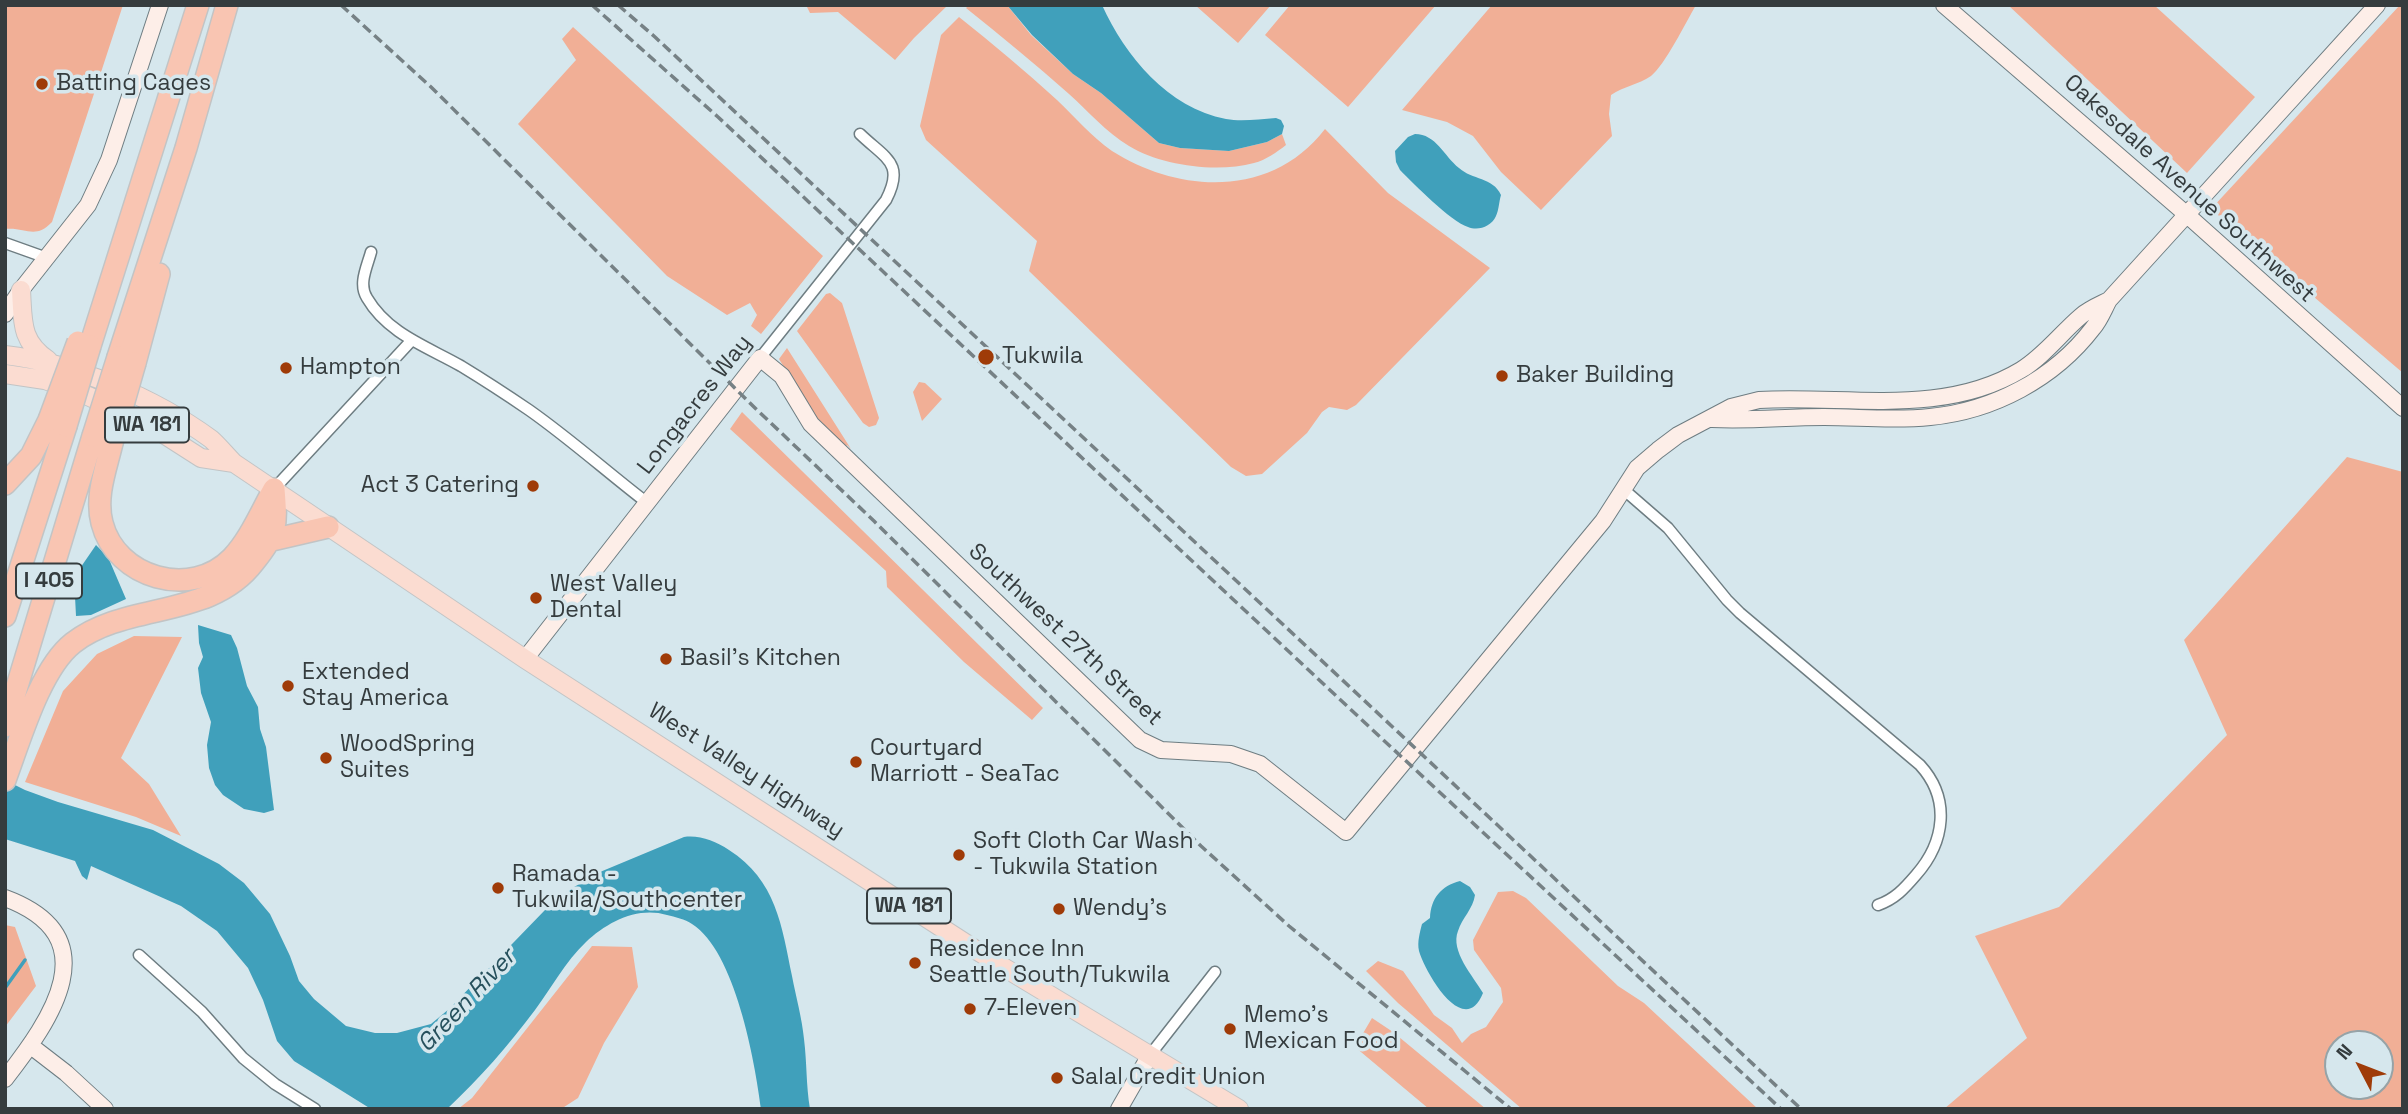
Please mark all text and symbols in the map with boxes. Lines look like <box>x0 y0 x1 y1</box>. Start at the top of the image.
street label: Oakesdale Avenue Southwest <box>2058 69 2320 309</box>
place label: Batting Cages <box>56 70 211 98</box>
marker: Batting Cages <box>34 76 50 92</box>
street label: Longacres Way <box>632 330 758 480</box>
place label: Tukwila <box>1002 343 1083 371</box>
marker: Tukwila <box>976 347 996 367</box>
place label: Hampton <box>300 354 401 382</box>
marker: Hampton <box>278 360 294 376</box>
place label: Baker Building <box>1516 362 1674 390</box>
marker: Baker Building <box>1494 368 1510 384</box>
road number: WA 181 <box>105 408 189 442</box>
place label: Act 3 Catering <box>361 472 519 500</box>
marker: Act 3 Catering <box>525 478 541 494</box>
street label: Southwest 27th Street <box>962 538 1168 732</box>
road number: I 405 <box>16 564 82 598</box>
place label: West Valley Dental <box>550 571 677 625</box>
marker: West Valley Dental <box>528 590 544 606</box>
place label: Basil's Kitchen <box>680 645 841 673</box>
marker: Basil's Kitchen <box>658 651 674 667</box>
place label: Extended Stay America <box>302 659 449 713</box>
marker: Extended Stay America <box>280 678 296 694</box>
street label: West Valley Highway <box>643 697 849 845</box>
place label: WoodSpring Suites <box>340 731 475 785</box>
place label: Courtyard Marriott - SeaTac <box>870 735 1060 789</box>
marker: WoodSpring Suites <box>318 750 334 766</box>
marker: Courtyard Marriott - SeaTac <box>848 754 864 770</box>
place label: Soft Cloth Car Wash - Tukwila Station <box>973 828 1194 882</box>
marker: Soft Cloth Car Wash - Tukwila Station <box>951 847 967 863</box>
place label: Ramada - Tukwila/Southcenter <box>512 861 742 915</box>
marker: Ramada - Tukwila/Southcenter <box>490 880 506 896</box>
road number: WA 181 <box>867 888 951 923</box>
place label: Wendy's <box>1073 895 1167 923</box>
marker: Wendy's <box>1051 901 1067 917</box>
place label: Residence Inn Seattle South/Tukwila <box>929 936 1170 990</box>
water label: Green River <box>412 943 522 1059</box>
marker: Residence Inn Seattle South/Tukwila <box>907 955 923 971</box>
place label: 7-Eleven <box>984 995 1077 1023</box>
marker: 7-Eleven <box>962 1001 978 1017</box>
place label: Memo's Mexican Food <box>1244 1002 1399 1056</box>
marker: Memo's Mexican Food <box>1222 1021 1238 1037</box>
north arrow <box>2324 1030 2394 1100</box>
text: N <box>2331 1039 2358 1065</box>
place label: Salal Credit Union <box>1071 1064 1266 1092</box>
marker: Salal Credit Union <box>1049 1070 1065 1086</box>

